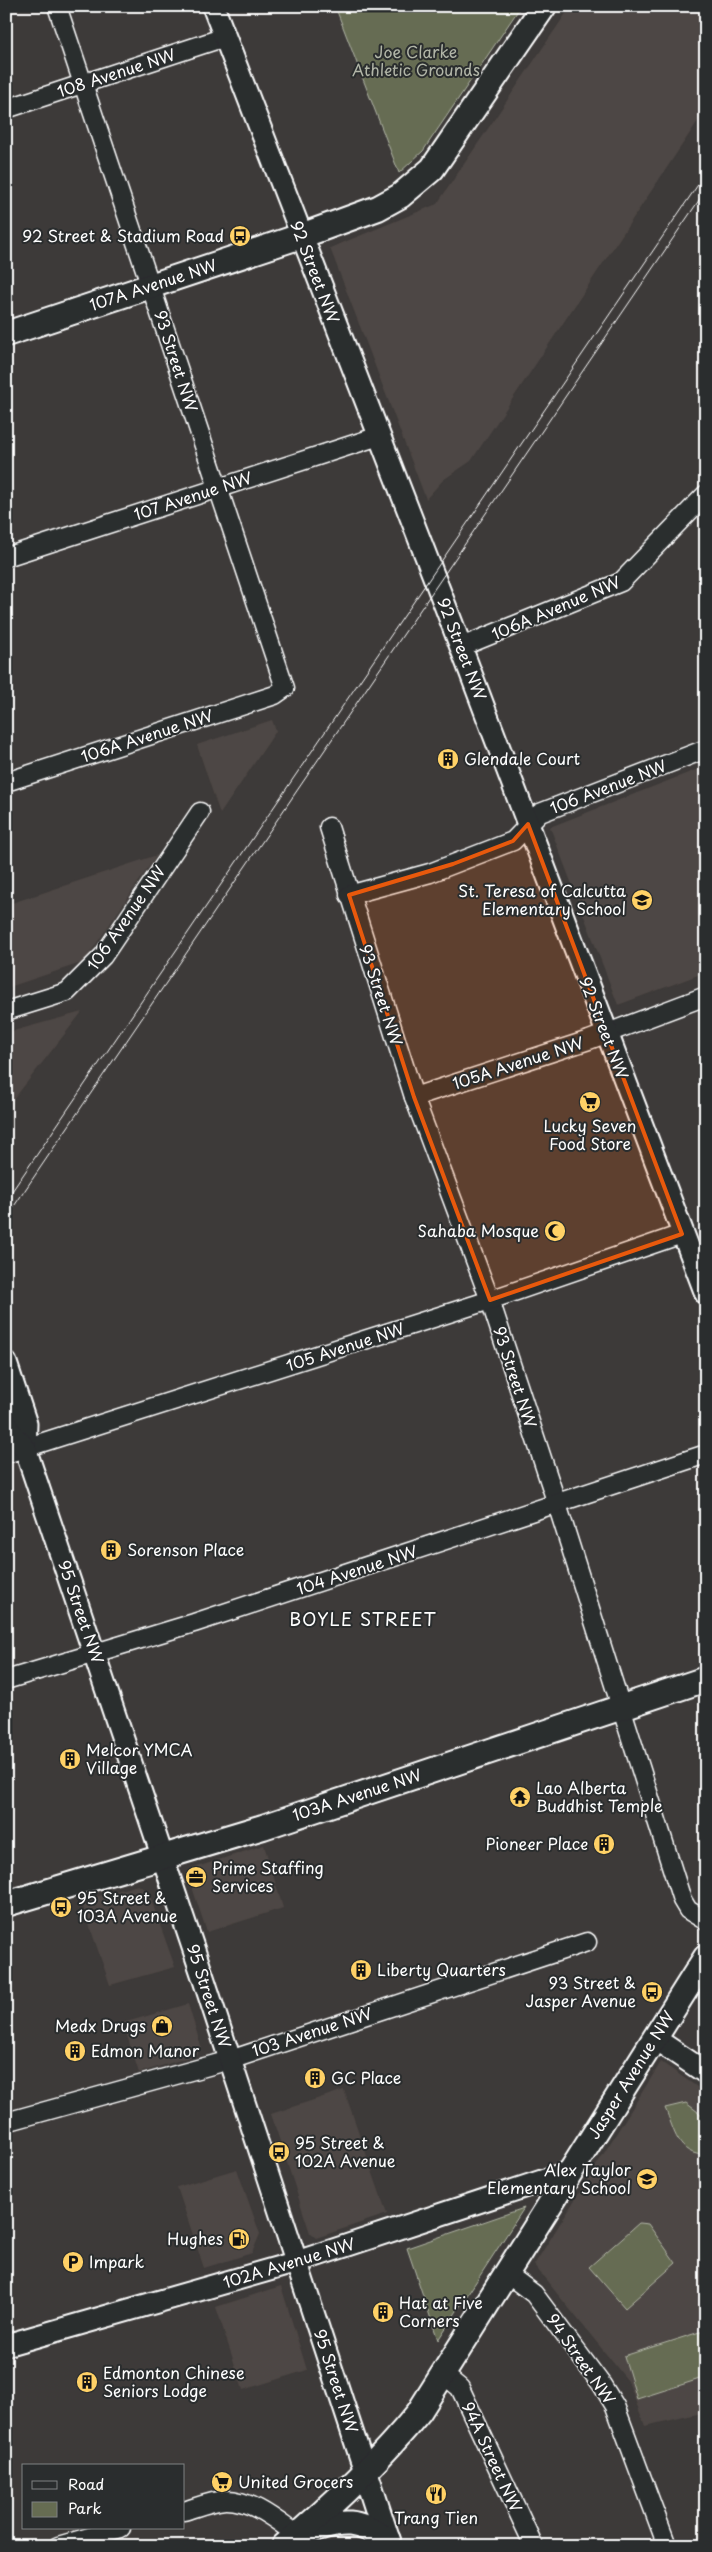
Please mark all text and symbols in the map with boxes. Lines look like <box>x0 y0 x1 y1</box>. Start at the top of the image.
park label: Joe Clarke Athletic Grounds <box>352 39 480 81</box>
street label: 108 Avenue NW <box>54 41 178 102</box>
street label: 92 Street NW <box>285 217 347 326</box>
place label: 92 Street & Stadium Road <box>22 223 224 247</box>
bus stop icon: 92 Street & Stadium Road <box>228 224 252 248</box>
street label: 107A Avenue NW <box>86 252 220 316</box>
street label: 93 Street NW <box>149 307 205 415</box>
street label: 107 Avenue NW <box>130 465 255 525</box>
street label: 106A Avenue NW <box>487 569 624 645</box>
street label: 92 Street NW <box>432 594 494 703</box>
street label: 106A Avenue NW <box>77 702 216 768</box>
place label: Glendale Court <box>464 746 580 770</box>
building icon: Glendale Court <box>436 747 460 771</box>
street label: 106 Avenue NW <box>546 753 670 819</box>
street label: 106 Avenue NW <box>80 860 171 975</box>
place label: St. Teresa of Calcutta Elementary School <box>458 878 626 920</box>
school or university icon: St. Teresa of Calcutta Elementary School <box>630 888 654 912</box>
street label: 93 Street NW <box>354 941 410 1049</box>
street label: 92 Street NW <box>574 973 636 1082</box>
street label: 105A Avenue NW <box>449 1030 586 1095</box>
supermarket icon: Lucky Seven Food Store <box>578 1090 602 1114</box>
place label: Lucky Seven Food Store <box>544 1113 636 1155</box>
place label: Sahaba Mosque <box>418 1218 539 1242</box>
mosque icon: Sahaba Mosque <box>543 1219 567 1243</box>
street label: 105 Avenue NW <box>282 1315 408 1376</box>
street label: 93 Street NW <box>488 1323 544 1431</box>
place label: Sorenson Place <box>127 1537 244 1561</box>
building icon: Sorenson Place <box>99 1538 123 1562</box>
street label: 104 Avenue NW <box>293 1538 420 1600</box>
street label: 95 Street NW <box>53 1557 111 1667</box>
district label: BOYLE STREET <box>289 1605 437 1632</box>
place label: Melcor YMCA Village <box>86 1737 193 1779</box>
building icon: Melcor YMCA Village <box>58 1747 82 1771</box>
street label: 103A Avenue NW <box>289 1762 425 1826</box>
place label: Lao Alberta Buddhist Temple <box>536 1775 663 1817</box>
temple icon: Lao Alberta Buddhist Temple <box>508 1785 532 1809</box>
place label: Pioneer Place <box>485 1831 588 1855</box>
building icon: Pioneer Place <box>592 1832 616 1856</box>
place label: Prime Staffing Services <box>212 1855 324 1897</box>
office icon: Prime Staffing Services <box>184 1865 208 1889</box>
place label: 95 Street & 103A Avenue <box>77 1885 178 1927</box>
bus stop icon: 95 Street & 103A Avenue <box>49 1895 73 1919</box>
street label: 95 Street NW <box>182 1941 238 2051</box>
place label: Liberty Quarters <box>377 1957 506 1981</box>
building icon: Liberty Quarters <box>349 1958 373 1982</box>
place label: 93 Street & Jasper Avenue <box>525 1970 636 2012</box>
bus stop icon: 93 Street & Jasper Avenue <box>640 1980 664 2004</box>
street label: 103 Avenue NW <box>248 2000 375 2062</box>
street label: Jasper Avenue NW <box>581 2006 679 2143</box>
place label: Medx Drugs <box>55 2013 146 2037</box>
shop icon: Medx Drugs <box>150 2014 174 2038</box>
place label: Edmon Manor <box>91 2038 200 2062</box>
building icon: Edmon Manor <box>63 2039 87 2063</box>
place label: GC Place <box>331 2065 401 2089</box>
building icon: GC Place <box>303 2066 327 2090</box>
place label: 95 Street & 102A Avenue <box>295 2130 396 2172</box>
bus stop icon: 95 Street & 102A Avenue <box>267 2140 291 2164</box>
place label: Alex Taylor Elementary School <box>487 2157 632 2199</box>
school or university icon: Alex Taylor Elementary School <box>635 2167 659 2191</box>
place label: Hughes <box>167 2226 223 2250</box>
fuel station icon: Hughes <box>227 2227 251 2251</box>
street label: 102A Avenue NW <box>220 2231 358 2294</box>
place label: Impark <box>89 2249 144 2273</box>
parking icon: Impark <box>61 2250 85 2274</box>
place label: Hat at Five Corners <box>399 2290 483 2332</box>
building icon: Hat at Five Corners <box>371 2300 395 2324</box>
street label: 94 Street NW <box>542 2308 622 2409</box>
street label: 95 Street NW <box>309 2326 365 2436</box>
place label: Edmonton Chinese Seniors Lodge <box>103 2360 245 2402</box>
building icon: Edmonton Chinese Seniors Lodge <box>75 2370 99 2394</box>
street label: 94A Street NW <box>457 2397 529 2516</box>
legend <box>22 2464 185 2530</box>
place label: United Grocers <box>238 2469 353 2493</box>
supermarket icon: United Grocers <box>210 2470 234 2494</box>
text: Road <box>68 2472 104 2495</box>
restaurant icon: Trang Tien <box>424 2482 448 2506</box>
text: Park <box>68 2496 102 2519</box>
place label: Trang Tien <box>394 2505 478 2529</box>

